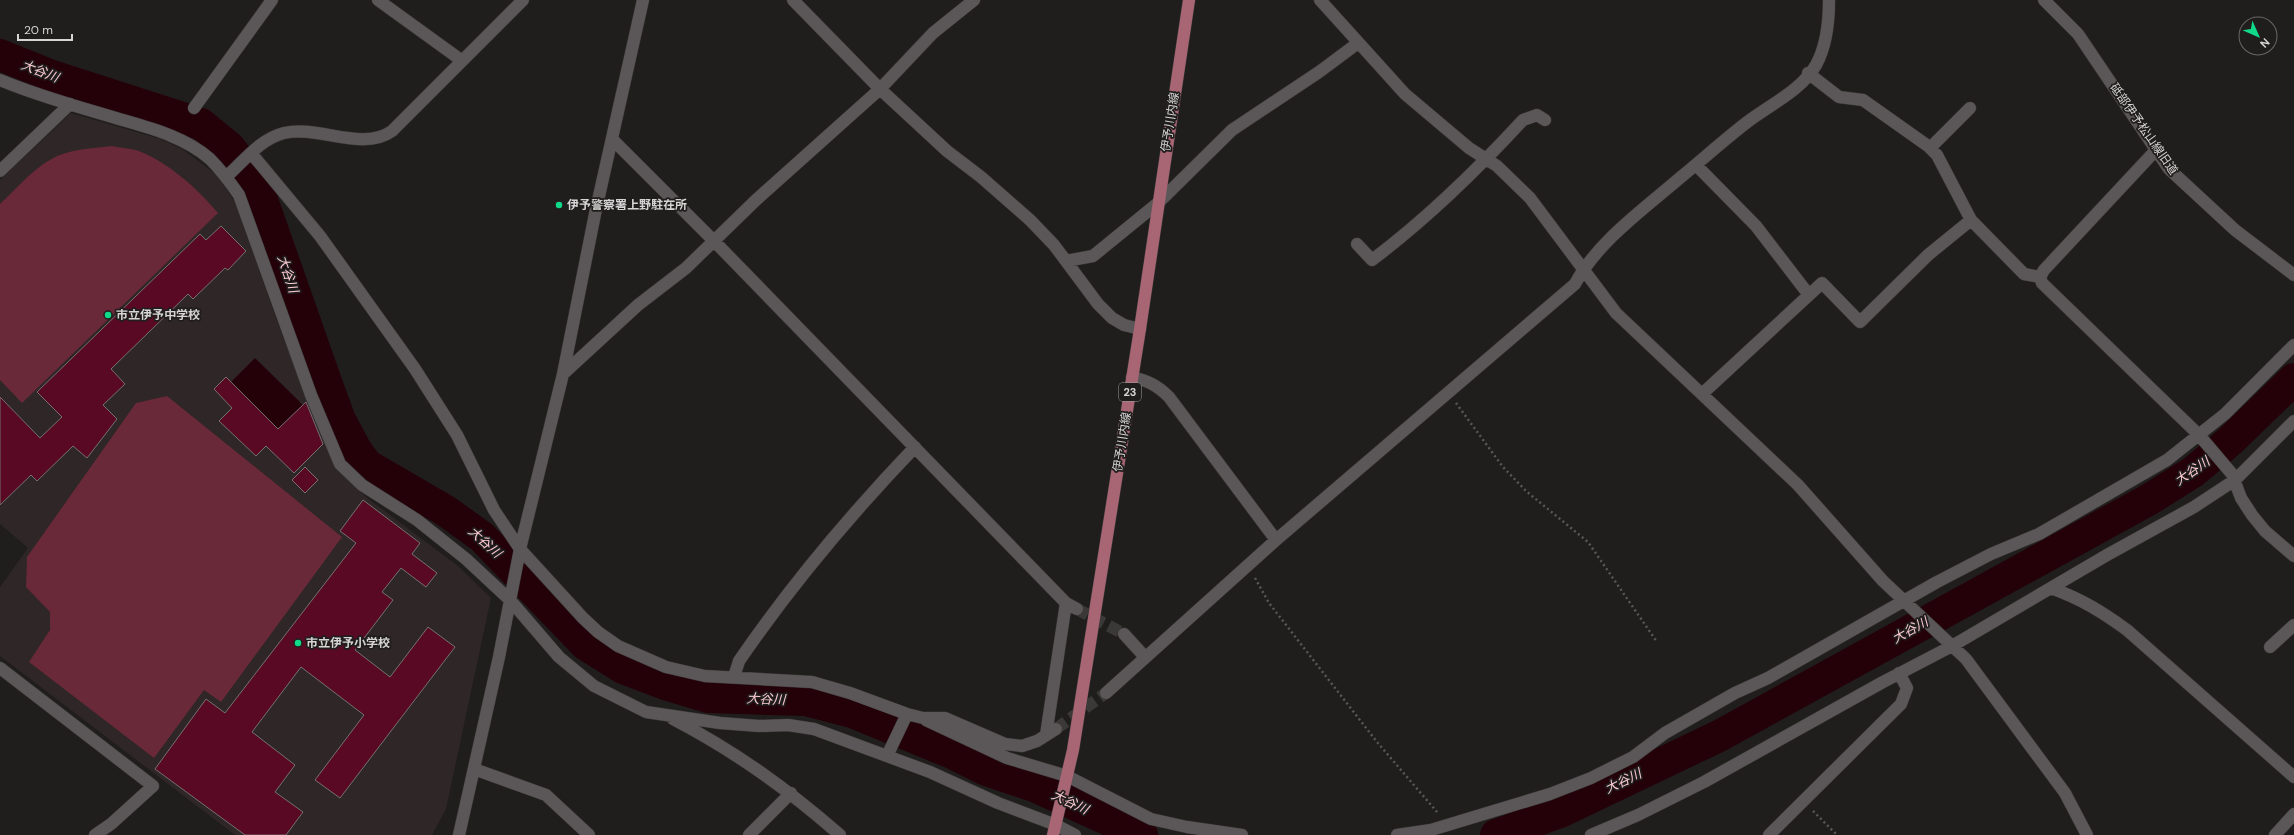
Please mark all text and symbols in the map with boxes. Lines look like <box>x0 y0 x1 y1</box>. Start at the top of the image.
scale bar <box>18 16 72 42</box>
north arrow <box>2238 16 2278 56</box>
text: 20 m <box>24 22 53 38</box>
text: N <box>2257 35 2273 51</box>
water label: 大谷川 <box>19 56 63 87</box>
street label: 砥部伊予松山線旧道 <box>2106 80 2182 178</box>
street label: 伊予川内線 <box>1157 91 1183 153</box>
place label: 伊予警察署上野駐在所 <box>567 197 687 213</box>
marker: 伊予警察署上野駐在所 <box>554 200 564 210</box>
water label: 大谷川 <box>274 253 303 297</box>
place label: 市立伊予中学校 <box>116 307 200 323</box>
marker: 市立伊予中学校 <box>103 310 113 320</box>
road number: 23 <box>1119 383 1141 401</box>
street label: 伊予川内線 <box>1109 411 1135 473</box>
water label: 大谷川 <box>2171 452 2214 489</box>
water label: 大谷川 <box>465 523 507 563</box>
water label: 大谷川 <box>1889 612 1933 647</box>
place label: 市立伊予小学校 <box>306 635 390 651</box>
marker: 市立伊予小学校 <box>293 638 303 648</box>
water label: 大谷川 <box>746 690 788 708</box>
water label: 大谷川 <box>1602 764 1646 797</box>
water label: 大谷川 <box>1049 786 1093 819</box>

